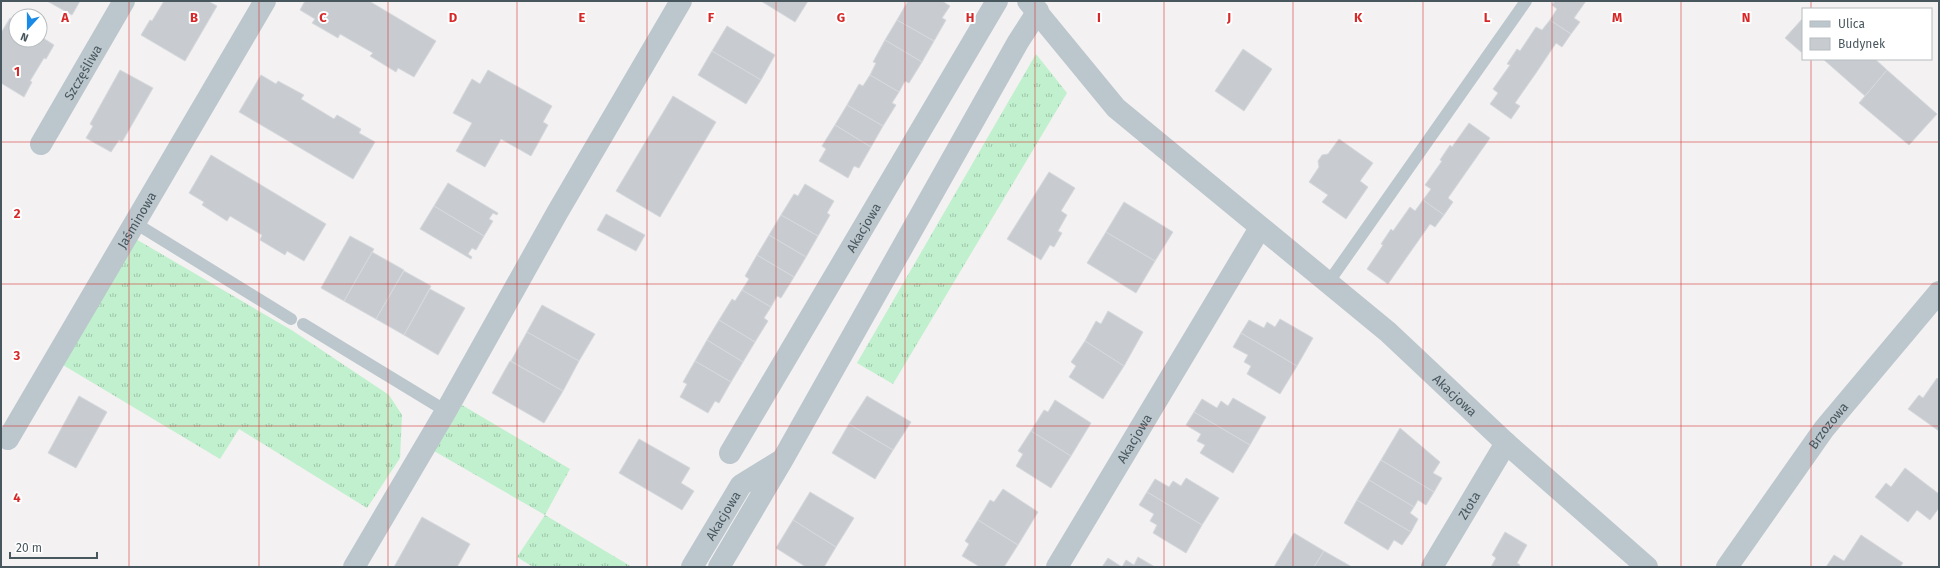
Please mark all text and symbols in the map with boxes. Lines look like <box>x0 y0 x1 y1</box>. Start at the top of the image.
north arrow <box>8 8 48 48</box>
legend <box>1802 8 1932 60</box>
text: A <box>60 10 69 25</box>
text: B <box>190 10 198 25</box>
text: C <box>319 10 327 25</box>
text: D <box>449 10 458 25</box>
text: E <box>579 10 586 25</box>
text: F <box>708 10 715 25</box>
text: G <box>837 10 845 25</box>
text: H <box>966 10 974 25</box>
text: I <box>1097 10 1101 25</box>
text: J <box>1226 10 1231 25</box>
text: K <box>1354 10 1363 25</box>
text: L <box>1484 10 1491 25</box>
text: M <box>1612 10 1622 25</box>
text: N <box>1742 10 1750 25</box>
text: Ulica <box>1838 17 1865 31</box>
text: N <box>19 29 30 44</box>
text: Budynek <box>1838 37 1886 51</box>
street label: Szczęśliwa <box>61 42 105 102</box>
text: 1 <box>14 64 20 79</box>
street label: Jaśminowa <box>114 189 159 251</box>
street label: Akacjowa <box>843 200 884 255</box>
text: 2 <box>14 206 21 221</box>
text: 3 <box>13 348 21 363</box>
street label: Akacjowa <box>1430 371 1480 419</box>
street label: Brzozowa <box>1805 399 1851 452</box>
street label: Akacjowa <box>1114 411 1155 466</box>
street label: Akacjowa <box>702 488 743 543</box>
street label: Złota <box>1455 489 1483 522</box>
text: 4 <box>13 490 21 505</box>
scale bar <box>10 534 97 560</box>
text: 20 m <box>16 541 42 555</box>

